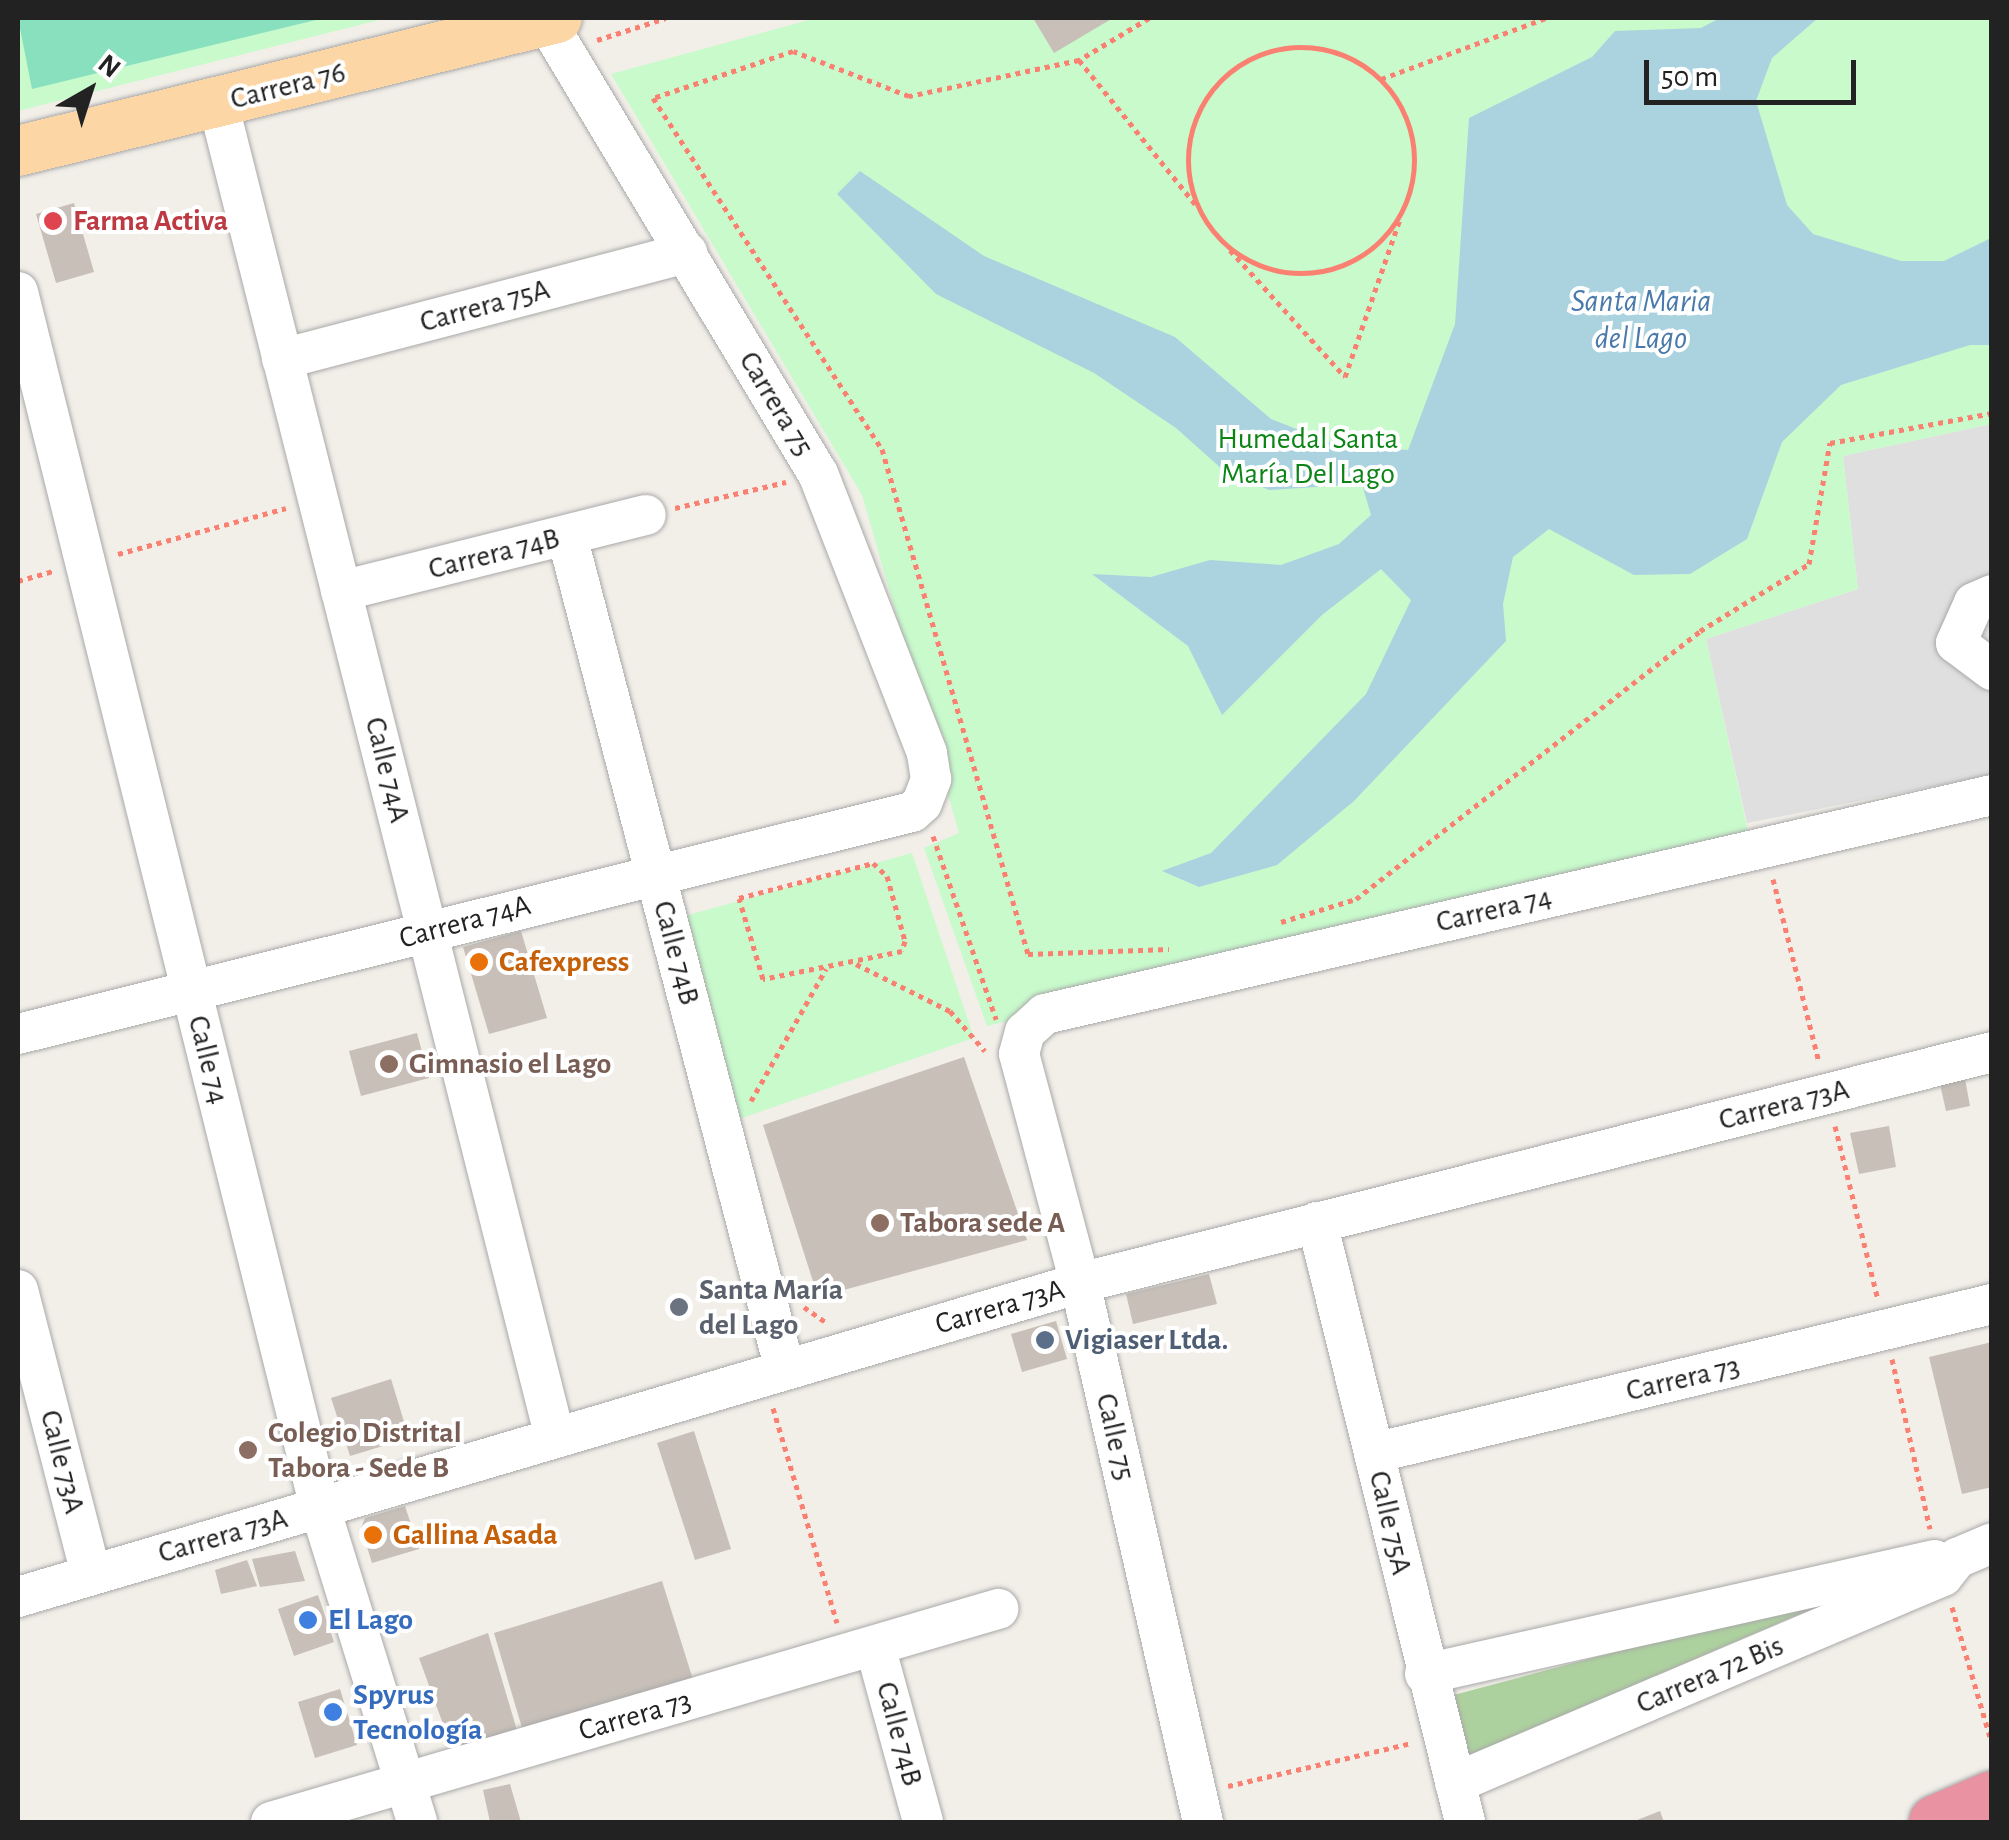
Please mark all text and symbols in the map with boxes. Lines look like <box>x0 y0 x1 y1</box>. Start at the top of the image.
north arrow <box>40 40 140 140</box>
scale bar <box>1649 40 1862 102</box>
text: N <box>93 50 125 84</box>
street label: Carrera 76 <box>227 54 349 118</box>
text: 50 m <box>1661 62 1718 92</box>
place label: Farma Activa <box>73 203 228 239</box>
marker: Farma Activa <box>42 210 64 232</box>
street label: Carrera 75A <box>416 271 554 341</box>
water label: Santa Maria del Lago <box>1571 283 1711 358</box>
street label: Carrera 75 <box>731 345 821 463</box>
park label: Humedal Santa María Del Lago <box>1218 421 1398 492</box>
street label: Carrera 74B <box>425 520 563 588</box>
street label: Calle 74A <box>357 714 417 826</box>
street label: Carrera 74 <box>1433 879 1555 941</box>
street label: Carrera 74A <box>395 887 535 957</box>
street label: Calle 74B <box>645 897 707 1009</box>
place label: Cafexpress <box>499 944 629 980</box>
marker: Cafexpress <box>468 951 490 973</box>
street label: Calle 74 <box>180 1012 236 1108</box>
place label: Gimnasio el Lago <box>409 1046 611 1082</box>
marker: Gimnasio el Lago <box>378 1053 400 1075</box>
street label: Carrera 73A <box>1715 1071 1853 1139</box>
place label: Tabora sede A <box>900 1205 1065 1241</box>
marker: Tabora sede A <box>869 1212 891 1234</box>
street label: Carrera 73A <box>931 1271 1069 1343</box>
place label: Santa María del Lago <box>699 1272 843 1342</box>
marker: Santa María del Lago <box>668 1296 690 1318</box>
place label: Vigiaser Ltda. <box>1065 1322 1228 1358</box>
marker: Vigiaser Ltda. <box>1034 1329 1056 1351</box>
street label: Carrera 73 <box>1623 1348 1743 1410</box>
street label: Calle 75 <box>1088 1390 1142 1484</box>
street label: Calle 73A <box>32 1407 92 1517</box>
place label: Colegio Distrital Tabora - Sede B <box>268 1415 462 1486</box>
marker: Colegio Distrital Tabora - Sede B <box>237 1439 259 1461</box>
street label: Calle 75A <box>1361 1468 1419 1578</box>
street label: Carrera 73A <box>154 1500 292 1572</box>
place label: Gallina Asada <box>393 1517 558 1553</box>
marker: Gallina Asada <box>362 1524 384 1546</box>
place label: El Lago <box>328 1602 413 1638</box>
marker: El Lago <box>297 1609 319 1631</box>
street label: Carrera 72 Bis <box>1631 1628 1789 1722</box>
place label: Spyrus Tecnología <box>353 1677 482 1748</box>
street label: Calle 74B <box>868 1678 930 1790</box>
street label: Carrera 73 <box>575 1683 695 1749</box>
marker: Spyrus Tecnología <box>322 1701 344 1723</box>

